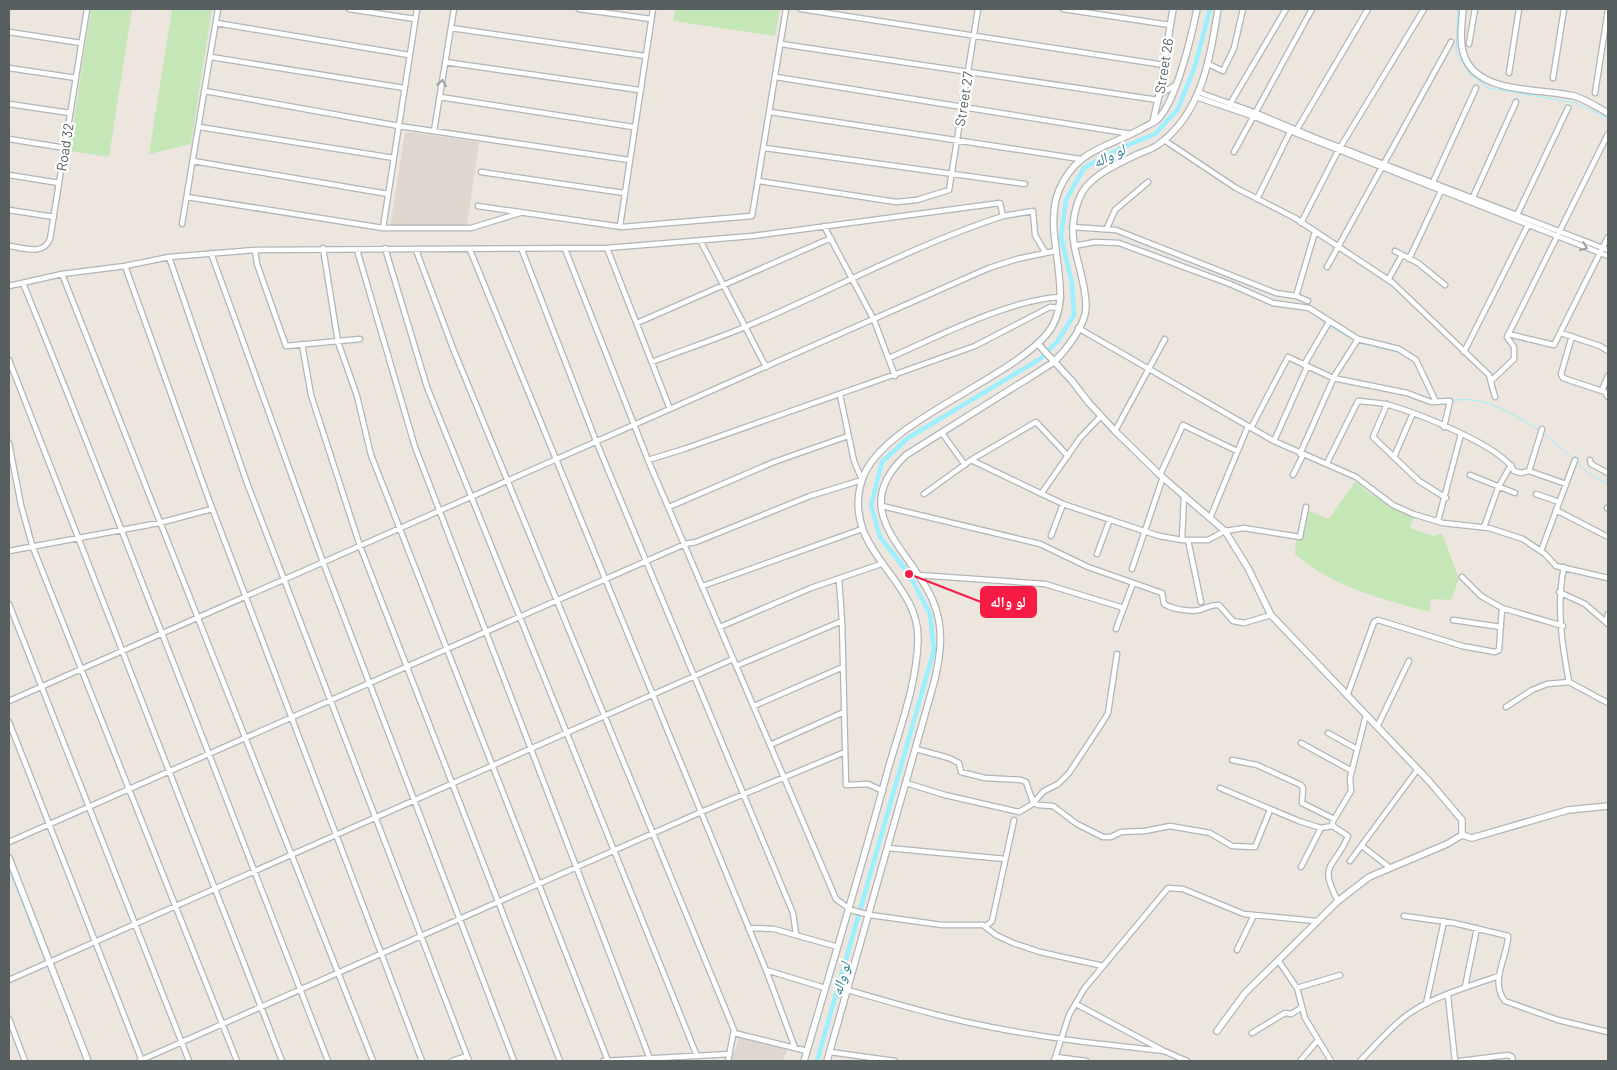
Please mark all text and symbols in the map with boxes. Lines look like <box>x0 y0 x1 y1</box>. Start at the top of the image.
street label: Street 26 <box>1151 37 1176 95</box>
street label: Street 27 <box>951 70 976 127</box>
one-way arrow <box>436 78 447 86</box>
street label: Road 32 <box>52 122 77 172</box>
water label: لو واله <box>1089 139 1130 171</box>
one-way arrow <box>1579 241 1588 251</box>
callout: لو واله <box>981 587 1036 617</box>
text: لو واله <box>990 592 1026 610</box>
water label: لو واله <box>827 958 855 998</box>

